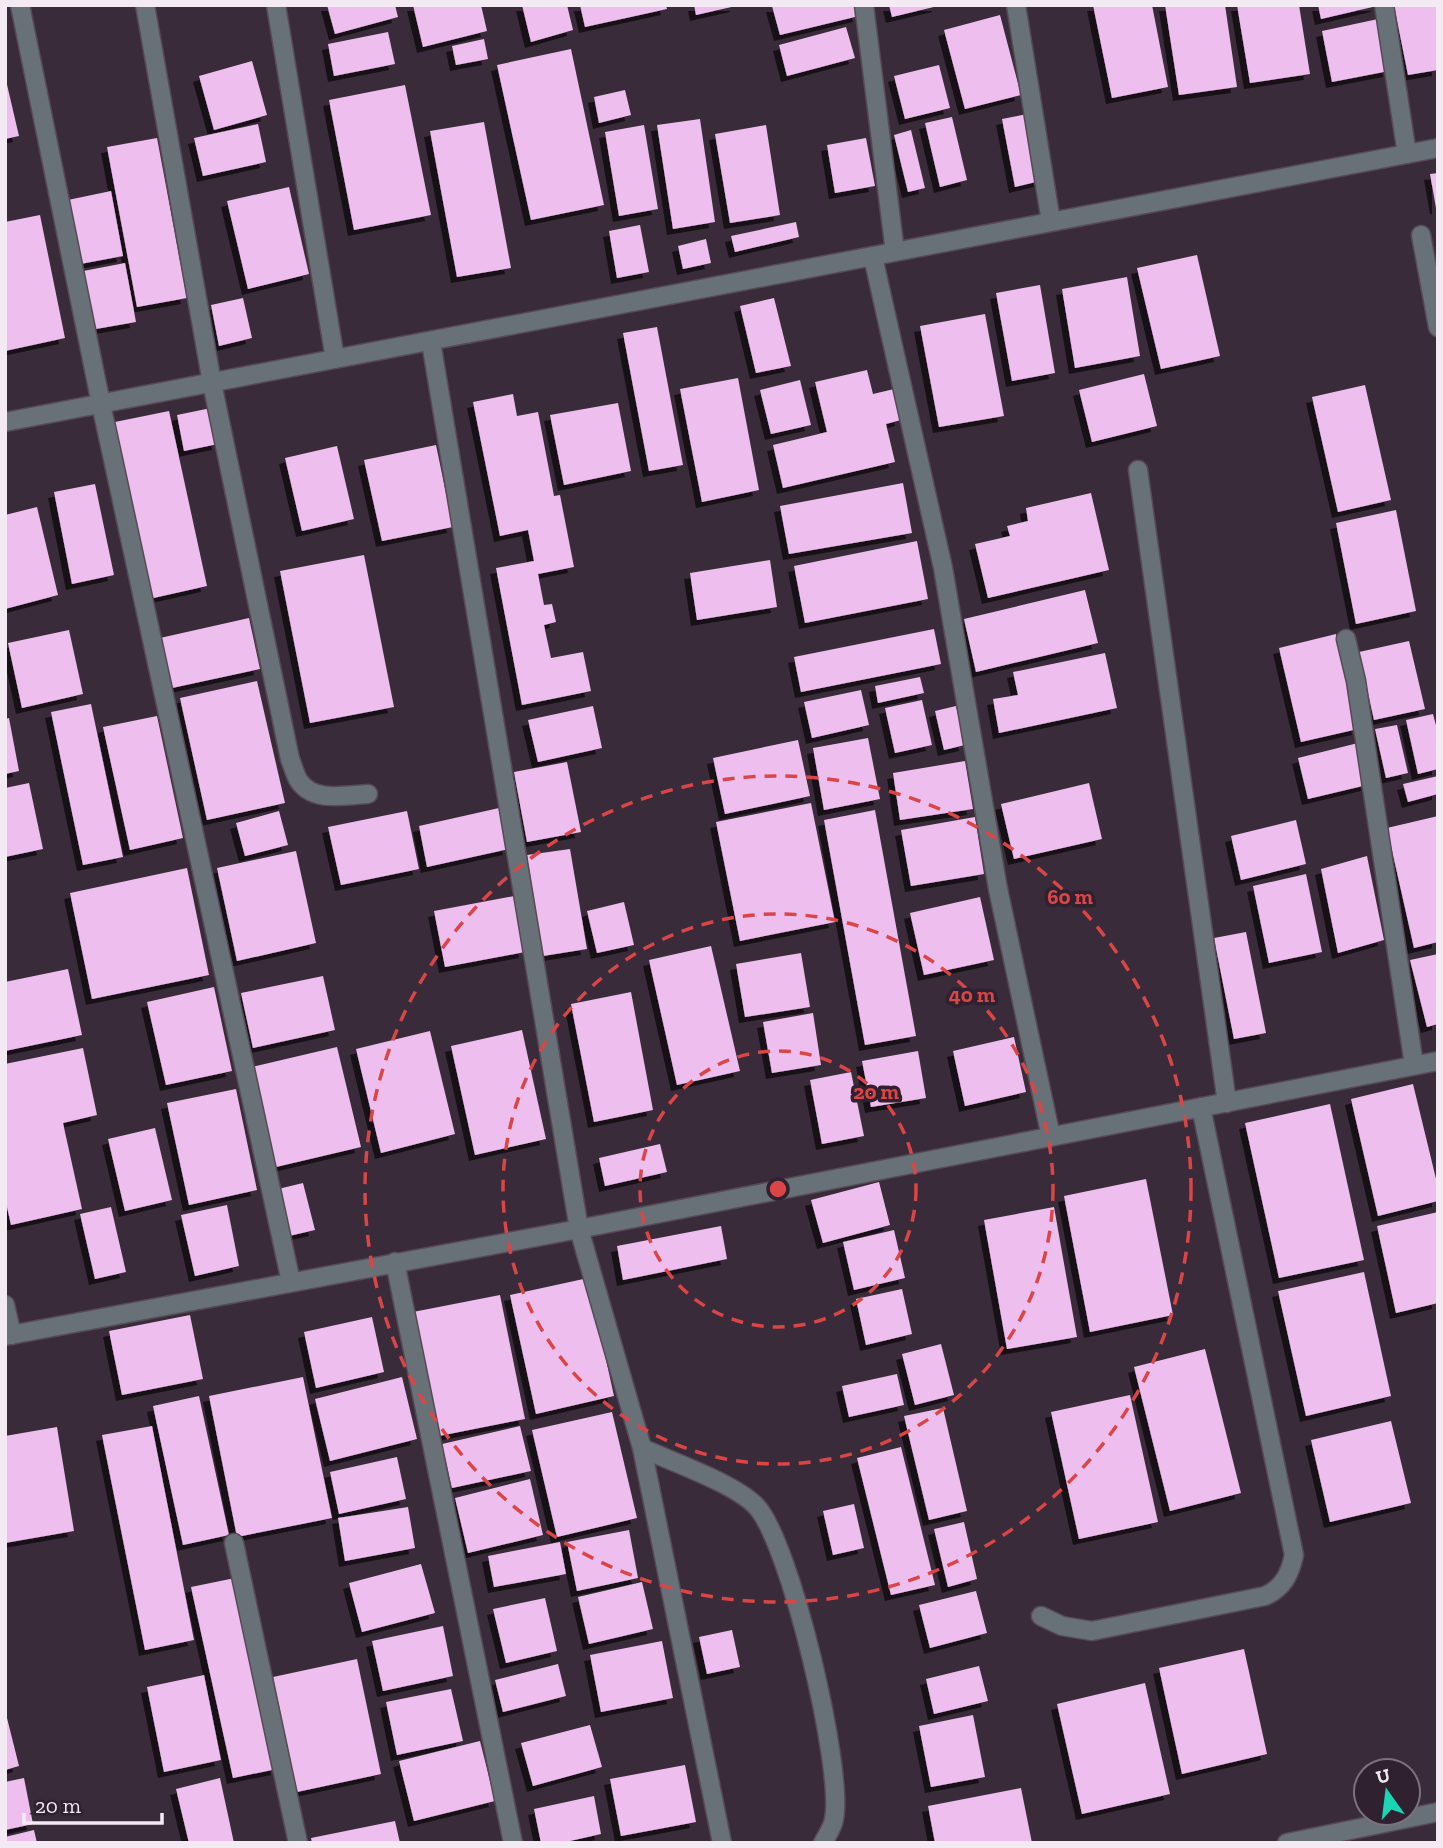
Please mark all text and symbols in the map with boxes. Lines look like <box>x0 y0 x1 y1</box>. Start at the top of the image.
text: 60 m <box>1047 884 1093 909</box>
text: 40 m <box>949 982 996 1007</box>
text: 20 m <box>853 1079 899 1104</box>
centre of rings <box>766 1177 790 1201</box>
north arrow <box>1352 1757 1422 1827</box>
text: U <box>1374 1763 1393 1789</box>
scale bar <box>24 1782 163 1826</box>
text: 20 m <box>35 1793 81 1818</box>

